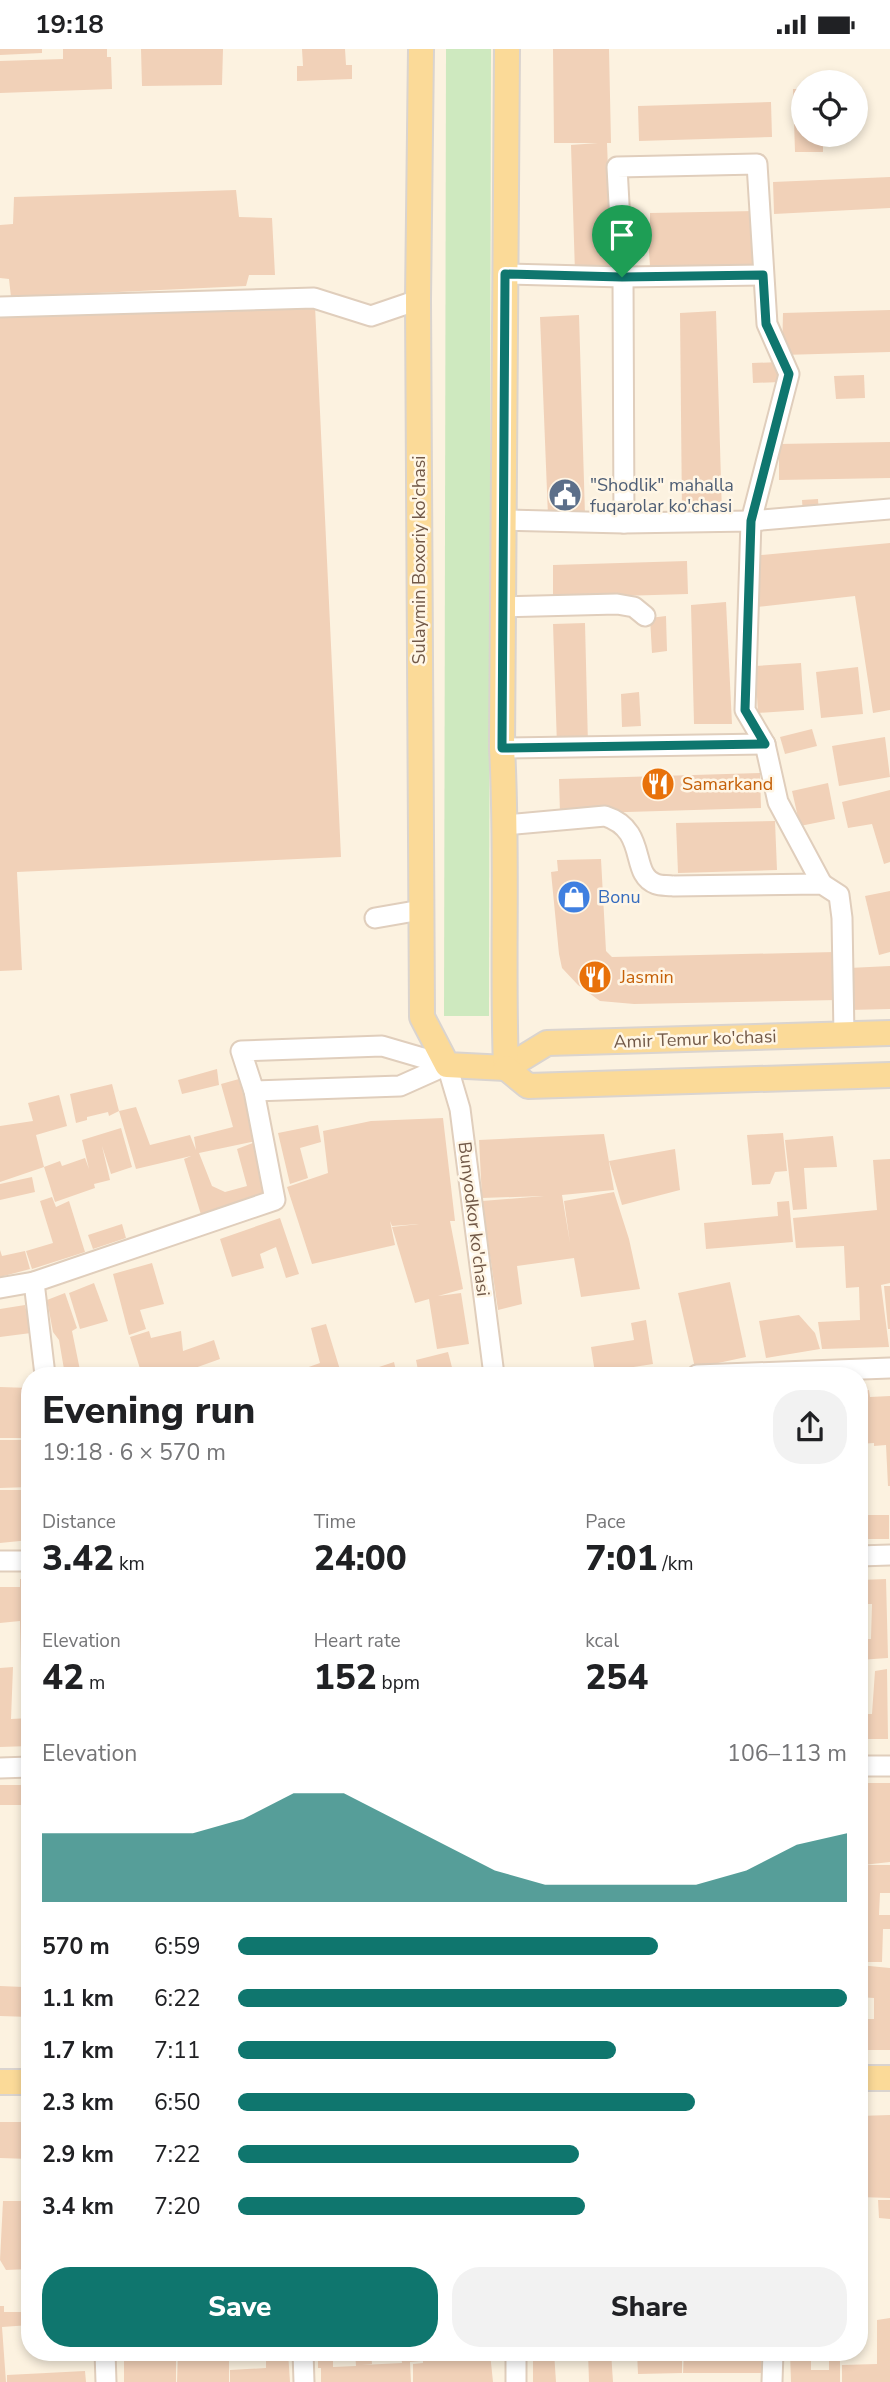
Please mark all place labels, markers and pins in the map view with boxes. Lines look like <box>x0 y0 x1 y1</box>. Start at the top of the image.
pin <box>592 205 652 277</box>
place label: "Shodlik" mahalla fuqarolar ko'chasi <box>590 473 734 518</box>
public building icon: "Shodlik" mahalla fuqarolar ko'chasi <box>546 476 584 514</box>
restaurant icon: Samarkand <box>639 765 677 803</box>
place label: Samarkand <box>682 772 773 796</box>
shop icon: Bonu <box>555 878 593 916</box>
place label: Bonu <box>598 885 641 909</box>
restaurant icon: Jasmin <box>576 958 614 996</box>
place label: Jasmin <box>619 965 674 989</box>

